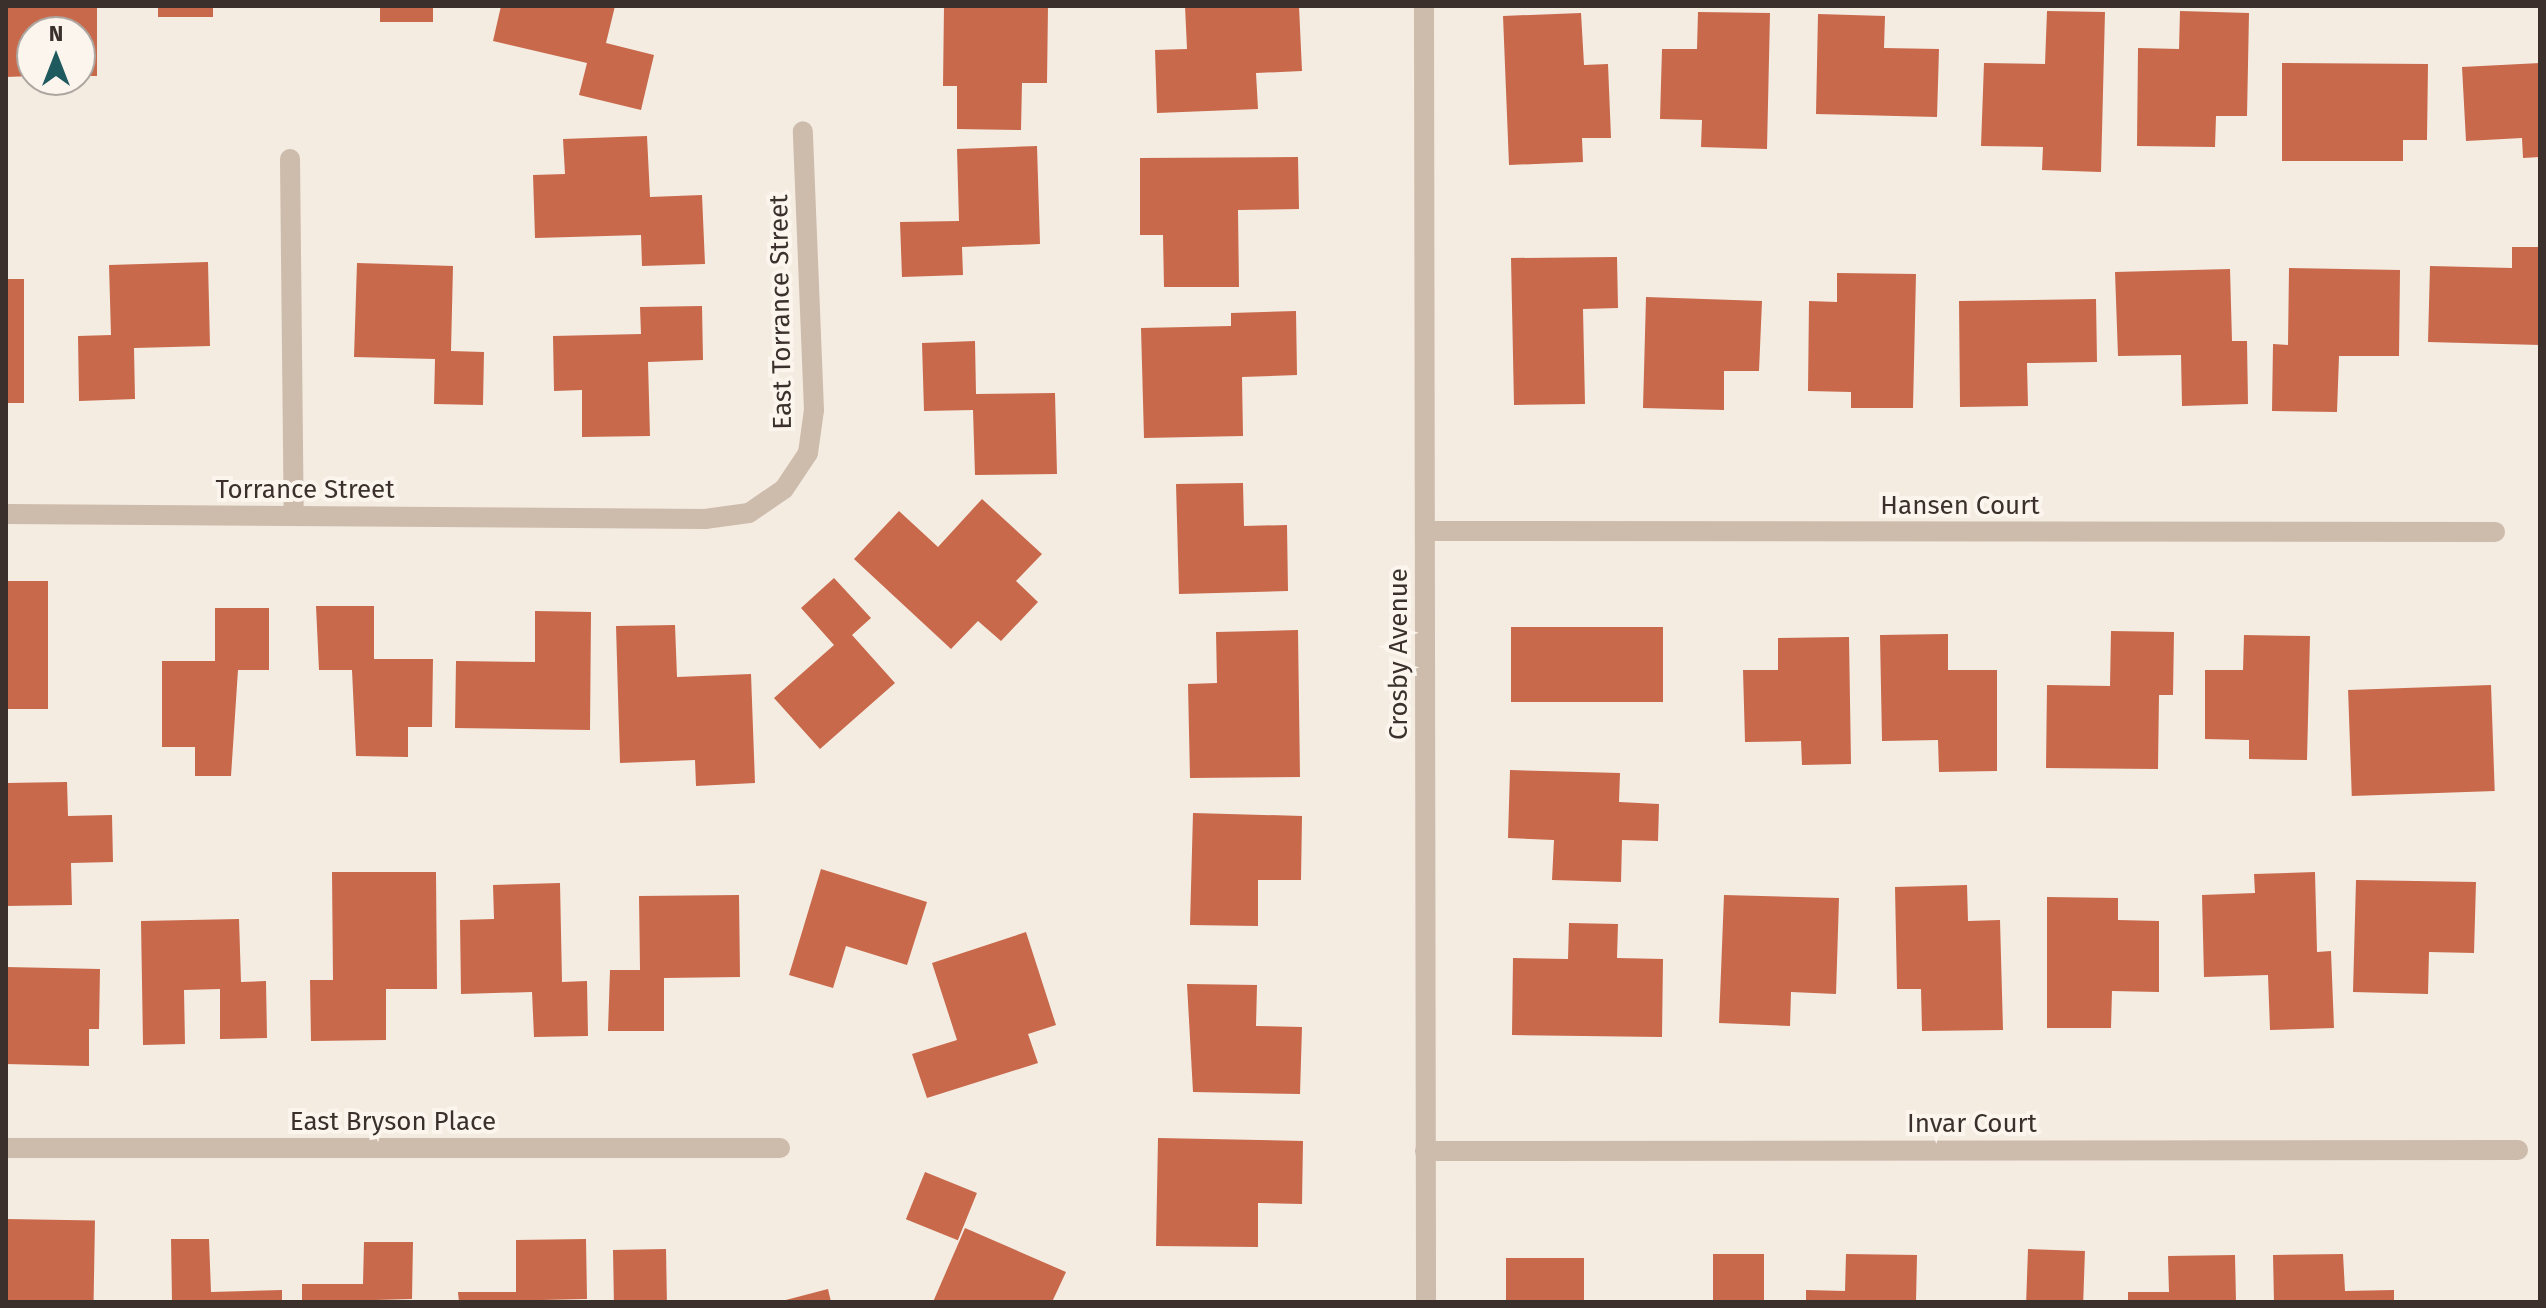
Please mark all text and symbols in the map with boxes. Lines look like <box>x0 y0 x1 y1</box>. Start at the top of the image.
north arrow <box>16 16 96 96</box>
text: N <box>49 20 63 47</box>
street label: East Torrance Street <box>763 194 799 430</box>
street label: Torrance Street <box>215 474 395 506</box>
street label: Hansen Court <box>1880 490 2040 522</box>
street label: Crosby Avenue <box>1383 568 1415 740</box>
street label: East Bryson Place <box>290 1106 496 1138</box>
street label: Invar Court <box>1907 1108 2037 1140</box>

